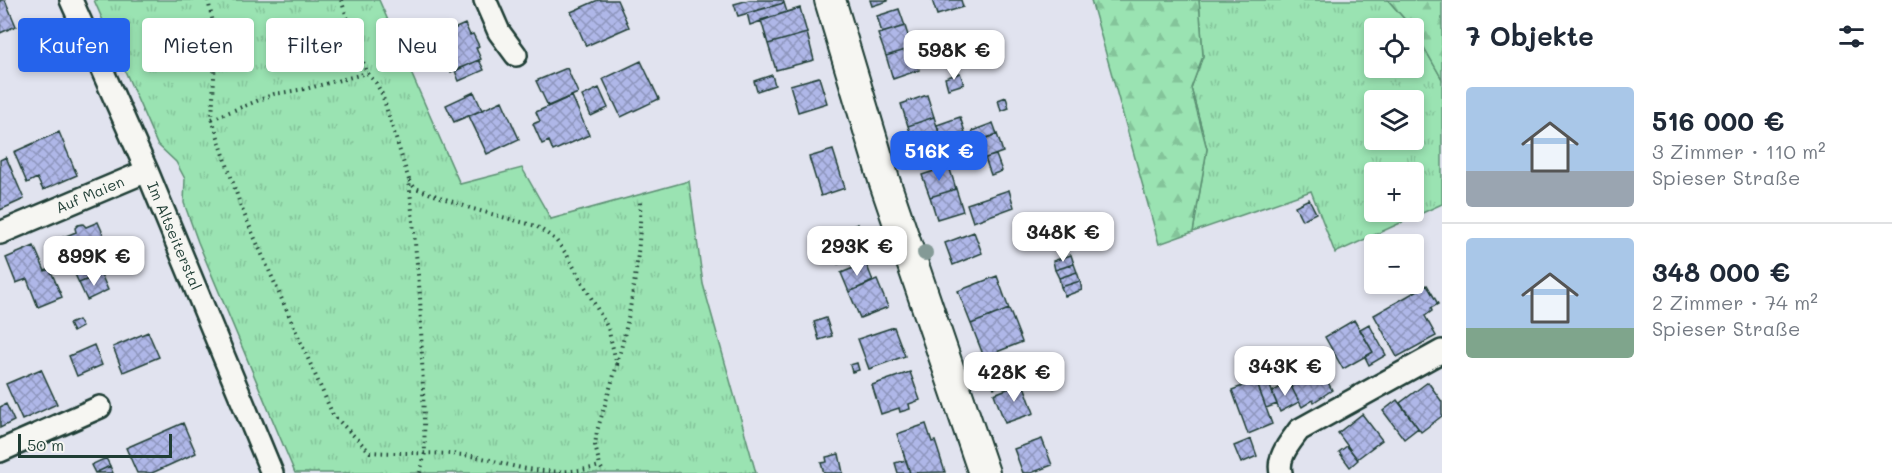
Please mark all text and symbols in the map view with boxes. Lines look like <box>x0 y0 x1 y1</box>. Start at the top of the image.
chip: Kaufen <box>18 18 130 72</box>
chip: Mieten <box>142 18 254 72</box>
chip: Filter <box>266 18 364 72</box>
chip: Neu <box>376 18 458 72</box>
map controls <box>1364 18 1424 294</box>
button: locate <box>1364 18 1424 78</box>
text: 7 Objekte <box>1466 19 1594 53</box>
icon: filters <box>1835 20 1868 53</box>
pin: 598K € <box>905 30 1003 81</box>
text: 598K € <box>918 36 990 62</box>
button: layers <box>1364 90 1424 150</box>
text: 516 000 € <box>1652 104 1784 138</box>
icon: home <box>1514 111 1586 183</box>
pin: 516K € <box>890 131 988 182</box>
text: 516K € <box>904 137 974 163</box>
text: 3 Zimmer · 110 m² <box>1652 138 1826 164</box>
button: + <box>1364 162 1424 222</box>
text: Spieser Straße <box>1652 164 1800 190</box>
street label: Auf Maien <box>52 171 127 217</box>
street label: Im Altseiterstal <box>143 178 207 293</box>
pin: 348K € <box>1014 212 1112 263</box>
text: 348K € <box>1026 218 1100 244</box>
pin: 293K € <box>808 226 906 277</box>
text: 293K € <box>821 232 893 258</box>
button: − <box>1364 234 1424 294</box>
pin: 899K € <box>45 236 143 287</box>
text: 899K € <box>57 242 131 268</box>
text: 348 000 € <box>1652 255 1790 289</box>
icon: home <box>1514 262 1586 334</box>
text: 2 Zimmer · 74 m² <box>1652 289 1818 315</box>
text: Spieser Straße <box>1652 315 1800 341</box>
pin: 343K € <box>1236 346 1334 397</box>
pin: 428K € <box>965 352 1063 403</box>
text: 343K € <box>1248 352 1322 378</box>
text: 428K € <box>978 358 1050 384</box>
scale bar <box>18 431 172 458</box>
text: 50 m <box>27 434 64 455</box>

